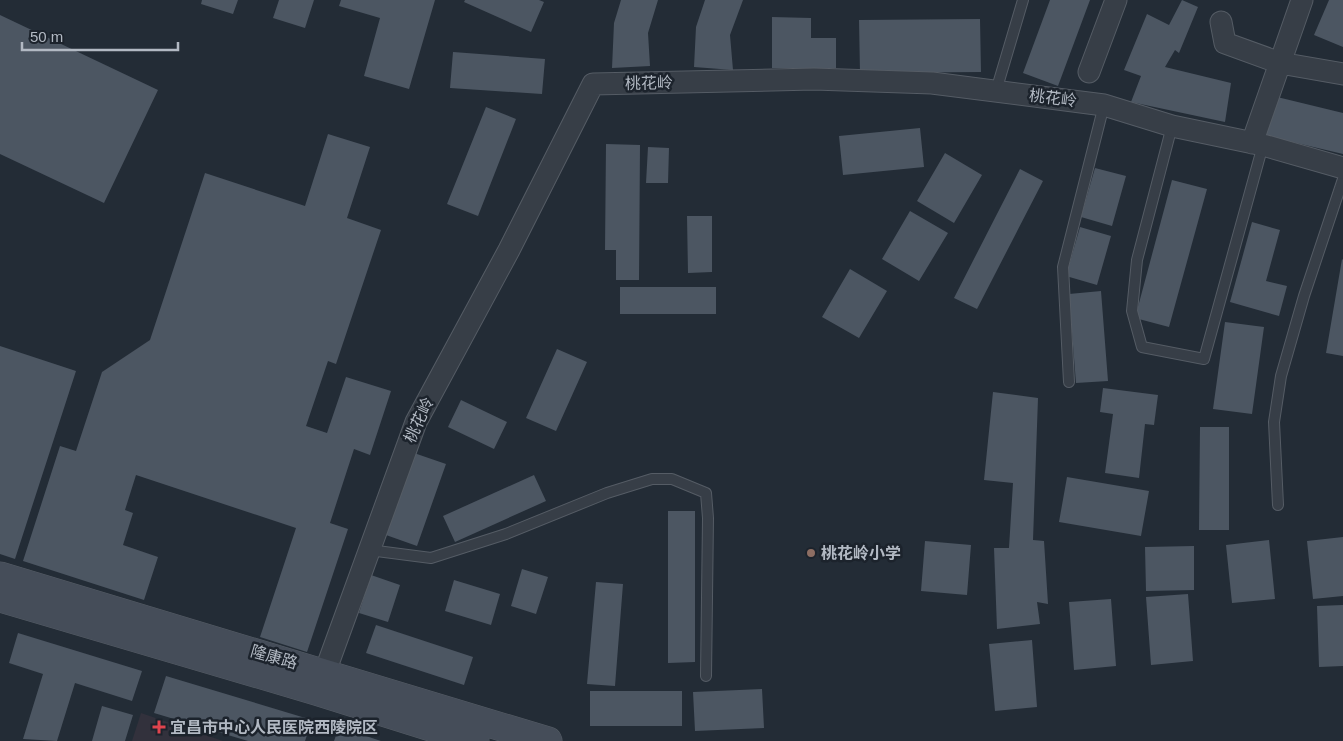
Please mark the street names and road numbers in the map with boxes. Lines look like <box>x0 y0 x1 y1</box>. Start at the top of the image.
street label: 桃花岭 <box>625 74 673 92</box>
street label: 桃花岭 <box>1028 87 1078 109</box>
street label: 桃花岭 <box>401 395 437 445</box>
street label: 隆康路 <box>249 642 299 672</box>

